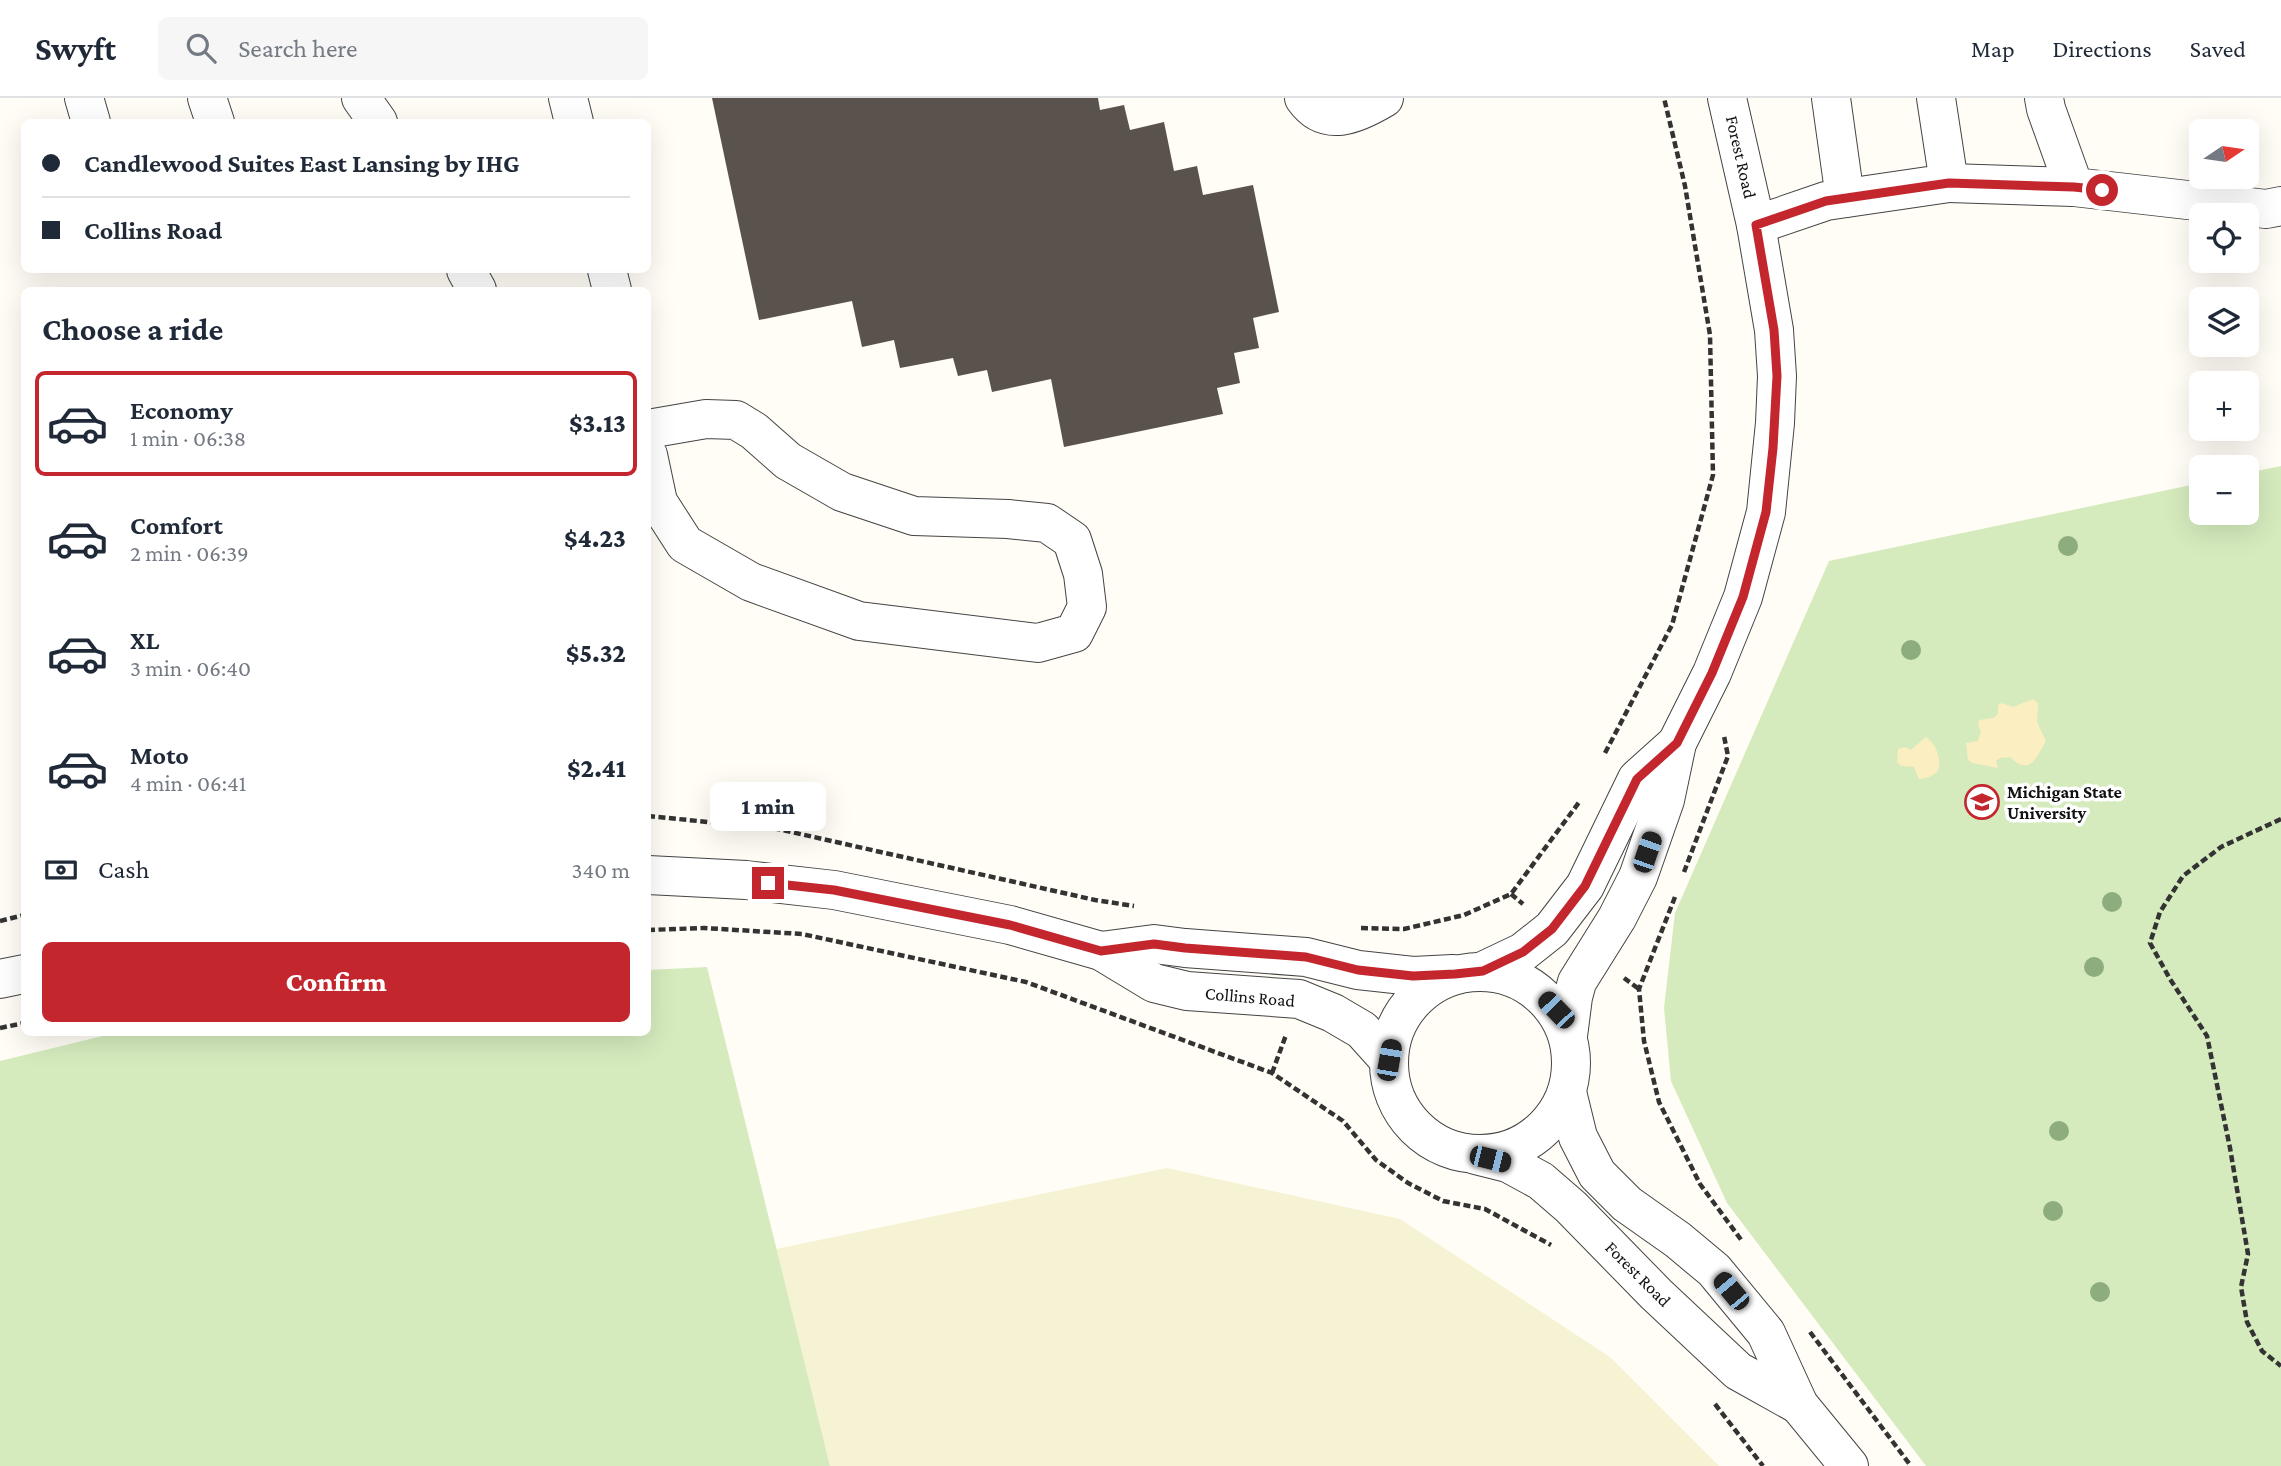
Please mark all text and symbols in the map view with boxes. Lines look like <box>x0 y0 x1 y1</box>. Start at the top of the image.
search box <box>158 17 648 80</box>
icon: search <box>182 29 220 67</box>
text: Swyft <box>35 30 116 67</box>
text: Search here <box>238 34 357 63</box>
text: Map <box>1971 35 2015 62</box>
text: Directions <box>2053 35 2152 62</box>
text: Saved <box>2190 35 2246 62</box>
street label: Forest Road <box>1722 114 1760 201</box>
north arrow <box>2189 119 2259 189</box>
map controls <box>2189 119 2259 525</box>
text: Candlewood Suites East Lansing by IHG <box>84 149 520 178</box>
route start <box>2086 174 2118 206</box>
button: locate <box>2189 203 2259 273</box>
text: Collins Road <box>84 216 222 245</box>
button: layers <box>2189 287 2259 357</box>
text: Choose a ride <box>42 311 223 347</box>
button: + <box>2189 371 2259 441</box>
icon: car <box>46 392 109 455</box>
text: Economy <box>130 396 233 425</box>
text: $3.13 <box>569 409 626 438</box>
text: 1 min · 06:38 <box>130 425 246 451</box>
button: − <box>2189 455 2259 525</box>
icon: car <box>46 507 109 570</box>
text: Comfort <box>130 511 223 540</box>
text: $4.23 <box>564 524 626 553</box>
text: 2 min · 06:39 <box>130 540 249 566</box>
icon: car <box>46 622 109 685</box>
text: XL <box>130 626 159 655</box>
text: $5.32 <box>566 639 626 668</box>
text: 3 min · 06:40 <box>130 655 251 681</box>
icon: car <box>46 737 109 800</box>
text: Moto <box>130 741 189 770</box>
text: $2.41 <box>567 754 626 783</box>
text: 4 min · 06:41 <box>130 770 246 796</box>
callout: 1 min <box>710 782 826 830</box>
place label: Michigan State University <box>2007 782 2122 823</box>
school or university icon: Michigan State University <box>1963 783 2001 821</box>
text: 1 min <box>741 793 795 819</box>
car <box>1631 829 1664 875</box>
icon: cash <box>42 851 80 889</box>
text: Cash <box>98 855 149 884</box>
text: 340 m <box>572 857 630 883</box>
route end <box>752 867 784 899</box>
button: Confirm <box>42 942 630 1022</box>
street label: Collins Road <box>1204 983 1296 1011</box>
car <box>1534 988 1579 1032</box>
car <box>1376 1037 1403 1083</box>
car <box>1468 1144 1513 1174</box>
street label: Forest Road <box>1601 1237 1675 1311</box>
car <box>1710 1268 1753 1314</box>

